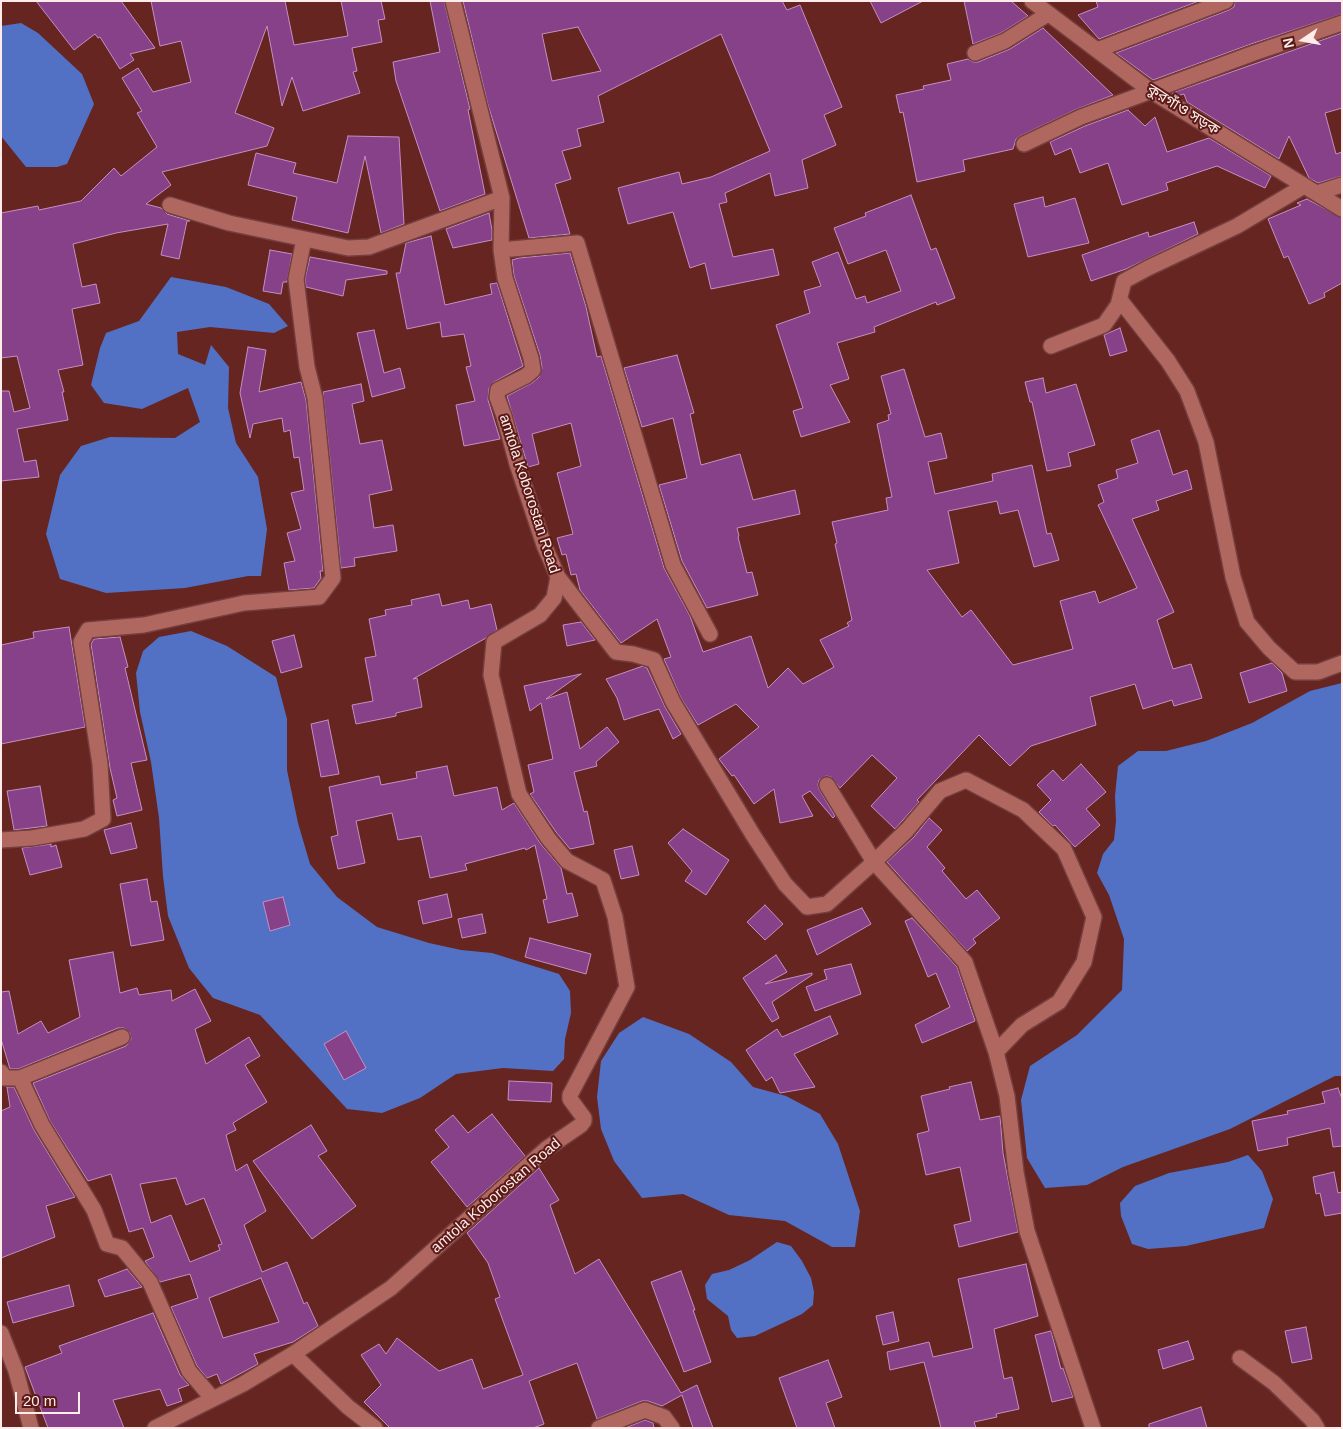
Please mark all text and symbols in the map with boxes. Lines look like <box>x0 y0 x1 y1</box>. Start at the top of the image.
north arrow <box>1278 15 1328 65</box>
text: N <box>1279 37 1297 50</box>
street label: কুরগাঁও সড়ক <box>1143 81 1223 139</box>
street label: amtola Koborostan Road <box>495 412 563 576</box>
street label: amtola Koborostan Road <box>427 1135 565 1257</box>
scale bar <box>18 1382 82 1414</box>
text: 20 m <box>23 1392 56 1409</box>

